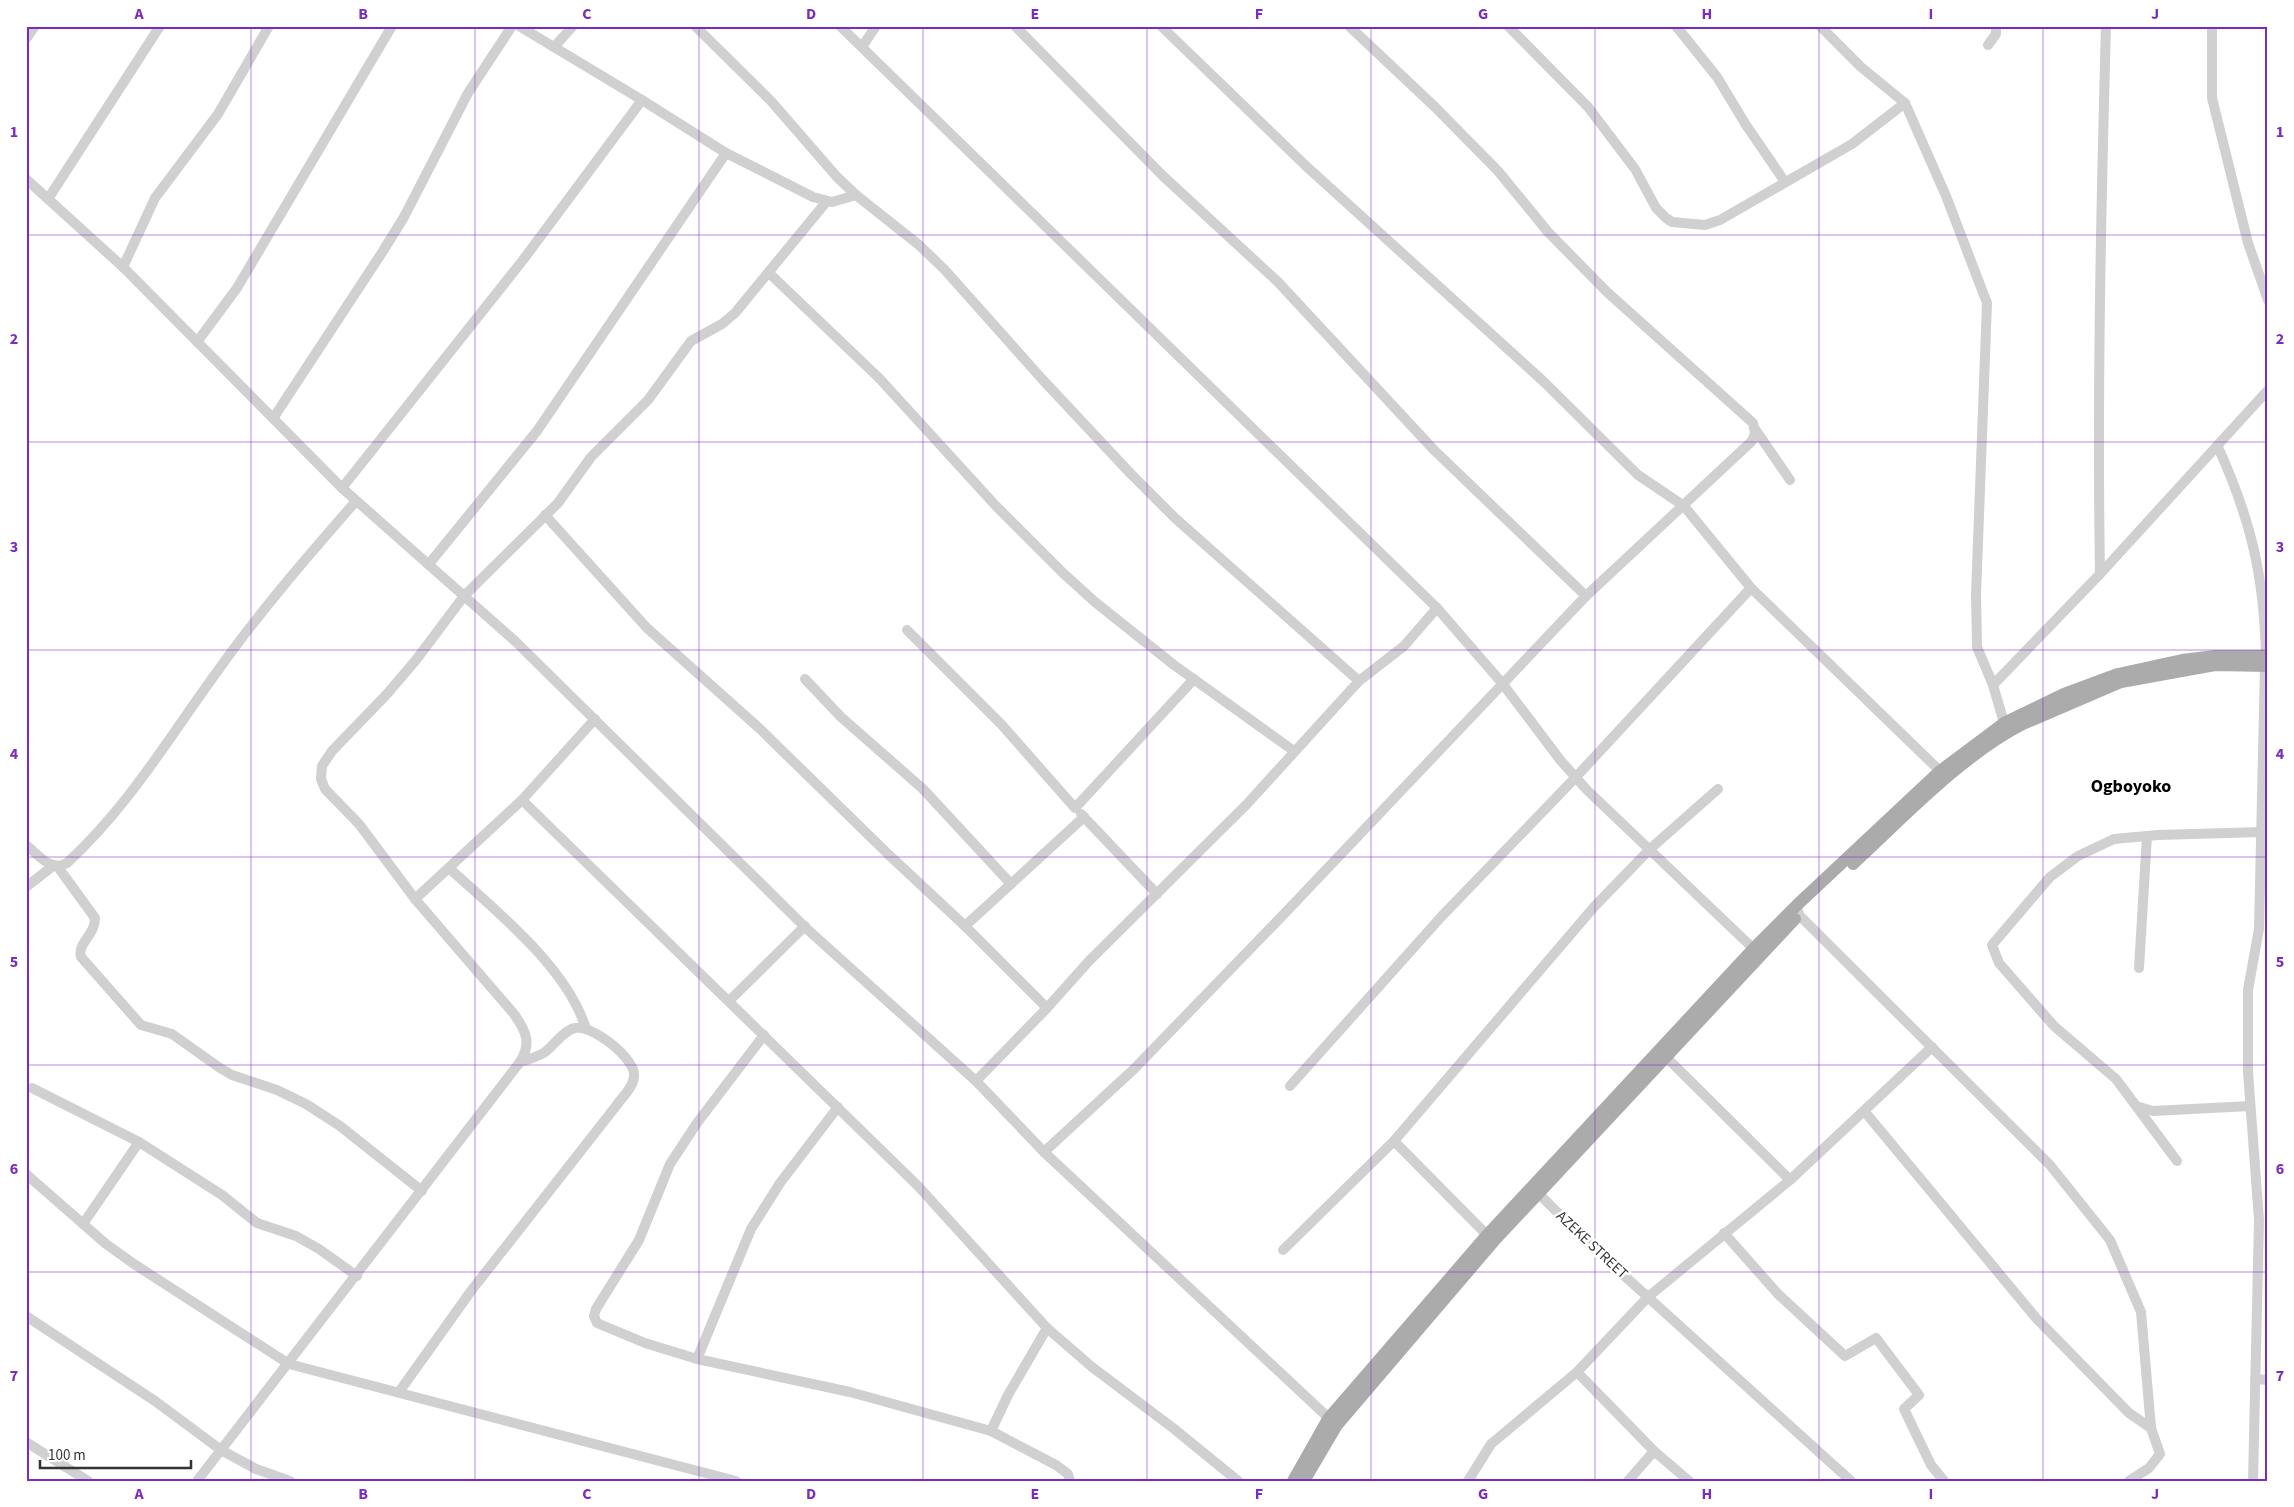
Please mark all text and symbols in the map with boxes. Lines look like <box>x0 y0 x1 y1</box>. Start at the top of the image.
text: A <box>133 3 144 25</box>
text: B <box>358 3 368 25</box>
text: C <box>582 3 592 25</box>
text: D <box>806 3 816 25</box>
text: E <box>1031 3 1039 25</box>
text: F <box>1255 3 1263 25</box>
text: G <box>1478 3 1488 25</box>
text: H <box>1702 3 1712 25</box>
text: I <box>1929 3 1933 25</box>
text: J <box>2151 3 2159 25</box>
text: 1 <box>10 121 18 143</box>
text: 1 <box>2276 121 2284 143</box>
text: 2 <box>10 328 18 350</box>
text: 2 <box>2276 328 2284 350</box>
text: 3 <box>10 536 18 558</box>
text: 3 <box>2276 536 2284 558</box>
text: 4 <box>10 743 19 765</box>
text: 4 <box>2276 743 2285 765</box>
district label: Ogboyoko <box>2091 774 2171 799</box>
text: 5 <box>10 951 18 973</box>
text: 5 <box>2276 951 2284 973</box>
text: 6 <box>10 1158 18 1180</box>
text: 6 <box>2276 1158 2284 1180</box>
street label: AZEKE STREET <box>1551 1206 1633 1284</box>
text: 7 <box>10 1365 18 1387</box>
text: 7 <box>2276 1365 2284 1387</box>
scale bar <box>40 1437 191 1469</box>
text: 100 m <box>48 1445 86 1466</box>
text: A <box>133 1483 144 1505</box>
text: B <box>358 1483 368 1505</box>
text: C <box>582 1483 592 1505</box>
text: D <box>806 1483 816 1505</box>
text: E <box>1031 1483 1039 1505</box>
text: F <box>1255 1483 1263 1505</box>
text: G <box>1478 1483 1488 1505</box>
text: H <box>1702 1483 1712 1505</box>
text: I <box>1929 1483 1933 1505</box>
text: J <box>2151 1483 2159 1505</box>

